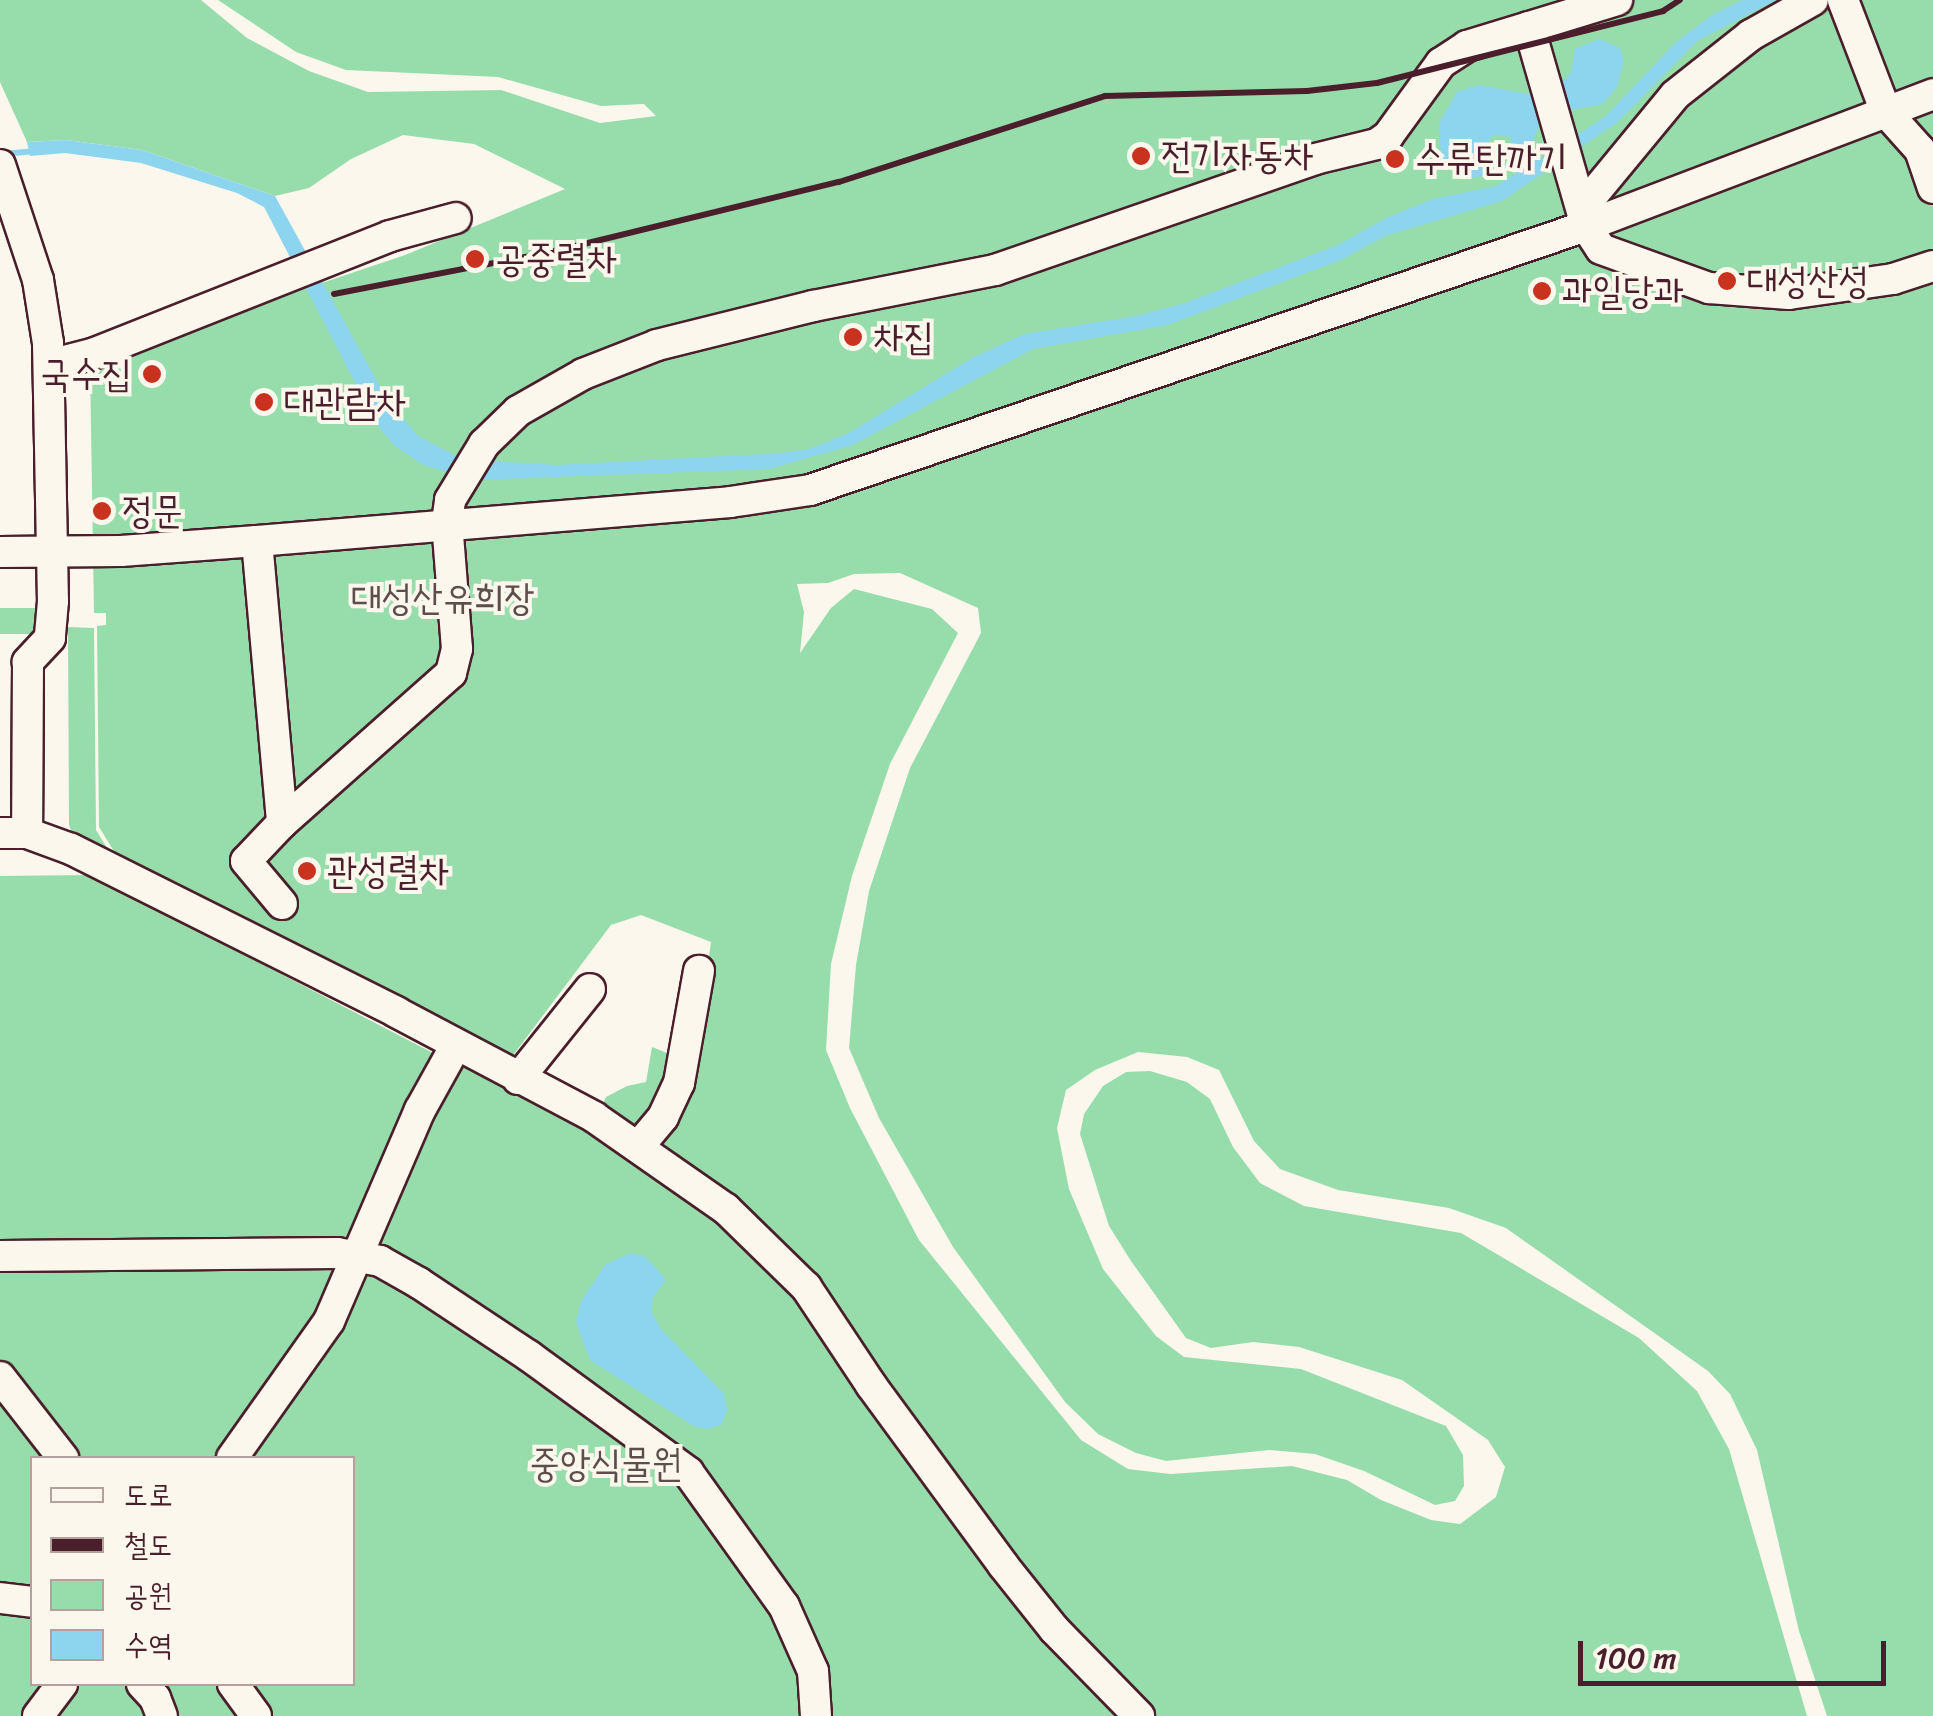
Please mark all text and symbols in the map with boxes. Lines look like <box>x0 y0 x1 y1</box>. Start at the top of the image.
place label: 전기자동차 <box>1161 133 1314 179</box>
place label: 수류탄까기 <box>1415 136 1568 182</box>
marker: 전기자동차 <box>1130 145 1152 167</box>
marker: 수류탄까기 <box>1384 148 1406 170</box>
place label: 공중렬차 <box>495 236 617 282</box>
marker: 공중렬차 <box>464 248 486 270</box>
place label: 대성산성 <box>1747 258 1869 304</box>
place label: 과일당과 <box>1562 268 1684 314</box>
marker: 대성산성 <box>1716 270 1738 292</box>
marker: 과일당과 <box>1531 280 1553 302</box>
place label: 차집 <box>873 314 934 360</box>
marker: 차집 <box>842 326 864 348</box>
place label: 국수집 <box>40 351 132 397</box>
marker: 국수집 <box>141 363 163 385</box>
place label: 대관람차 <box>284 379 406 425</box>
marker: 대관람차 <box>253 391 275 413</box>
place label: 정문 <box>122 488 183 534</box>
marker: 정문 <box>91 500 113 522</box>
park label: 대성산유희장 <box>351 575 535 621</box>
place label: 관성렬차 <box>327 848 449 894</box>
marker: 관성렬차 <box>296 860 318 882</box>
park label: 중앙식물원 <box>530 1441 682 1487</box>
legend <box>30 1456 355 1686</box>
text: 도로 <box>124 1468 172 1522</box>
text: 철도 <box>124 1518 172 1572</box>
text: 공원 <box>124 1568 172 1622</box>
text: 수역 <box>124 1618 172 1672</box>
scale bar <box>1583 1621 1890 1683</box>
text: 100 m <box>1595 1631 1677 1685</box>

